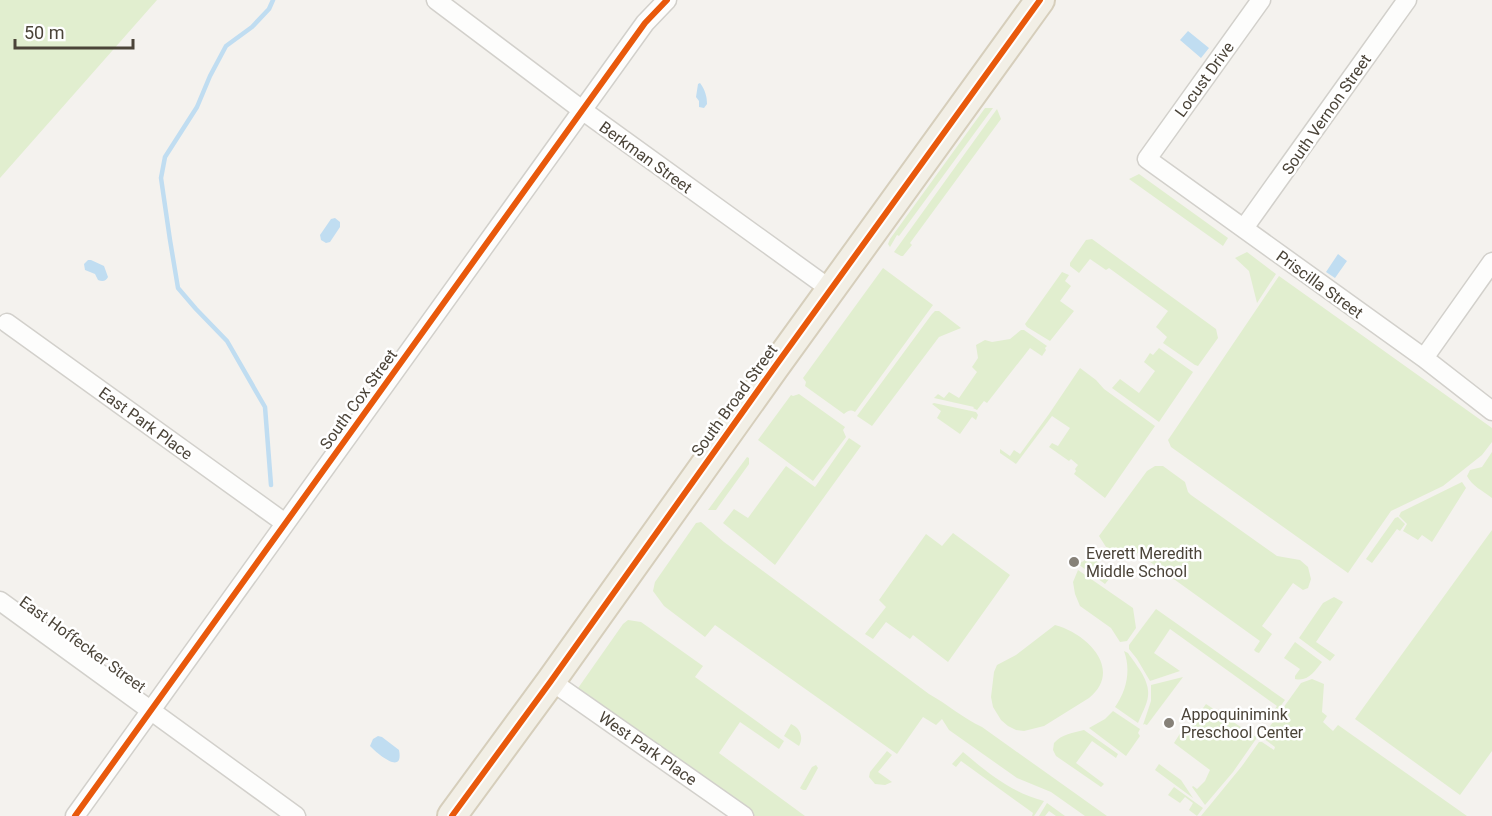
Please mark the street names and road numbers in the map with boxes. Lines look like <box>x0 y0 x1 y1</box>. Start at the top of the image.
street label: Locust Drive <box>1171 38 1238 121</box>
street label: South Vernon Street <box>1278 51 1375 178</box>
street label: Berkman Street <box>596 117 696 197</box>
street label: Priscilla Street <box>1273 247 1367 322</box>
street label: South Broad Street <box>687 341 781 460</box>
street label: South Cox Street <box>316 346 401 453</box>
street label: East Park Place <box>95 383 196 464</box>
street label: East Hoffecker Street <box>16 592 150 697</box>
street label: West Park Place <box>595 707 701 789</box>

